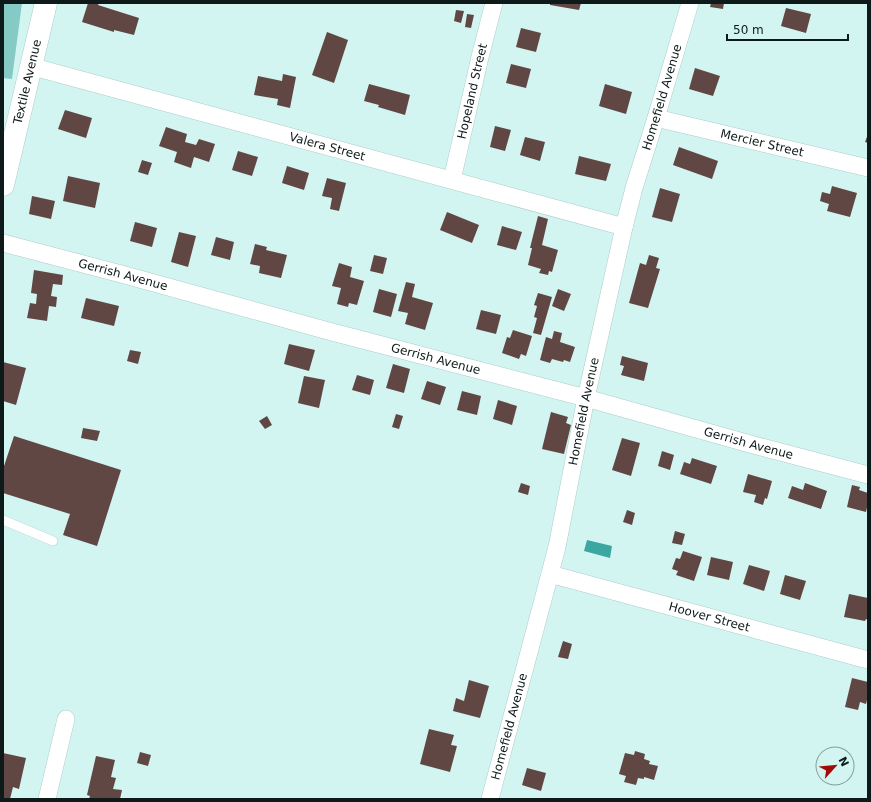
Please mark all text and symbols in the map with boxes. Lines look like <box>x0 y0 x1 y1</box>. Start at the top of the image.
scale bar <box>727 16 848 42</box>
text: 50 m <box>733 23 764 37</box>
street label: Textile Avenue <box>10 38 44 127</box>
street label: Hopeland Street <box>455 42 490 140</box>
street label: Homefield Avenue <box>639 43 684 152</box>
street label: Mercier Street <box>719 126 805 160</box>
street label: Valera Street <box>288 130 367 164</box>
street label: Gerrish Avenue <box>77 256 169 293</box>
street label: Gerrish Avenue <box>389 341 482 377</box>
street label: Homefield Avenue <box>566 356 602 467</box>
street label: Gerrish Avenue <box>702 424 795 462</box>
street label: Hoover Street <box>667 599 752 635</box>
street label: Homefield Avenue <box>488 672 530 781</box>
north arrow <box>815 746 855 786</box>
text: N <box>836 755 851 769</box>

